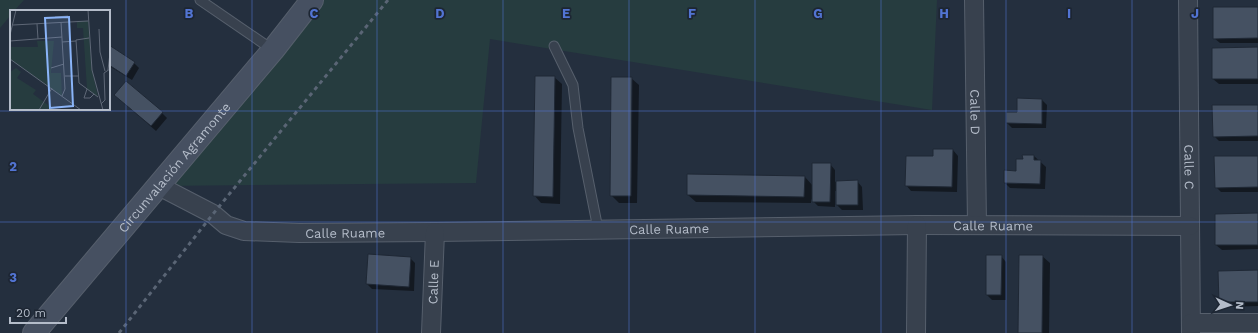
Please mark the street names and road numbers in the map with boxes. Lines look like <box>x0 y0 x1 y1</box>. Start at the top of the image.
street label: Calle D <box>967 89 983 135</box>
street label: Circunvalación Agramonte <box>115 99 234 236</box>
street label: Calle C <box>1181 144 1197 190</box>
street label: Calle Ruame <box>953 218 1033 233</box>
street label: Calle Ruame <box>629 221 709 237</box>
street label: Calle Ruame <box>305 225 385 241</box>
street label: Calle E <box>425 260 442 305</box>

